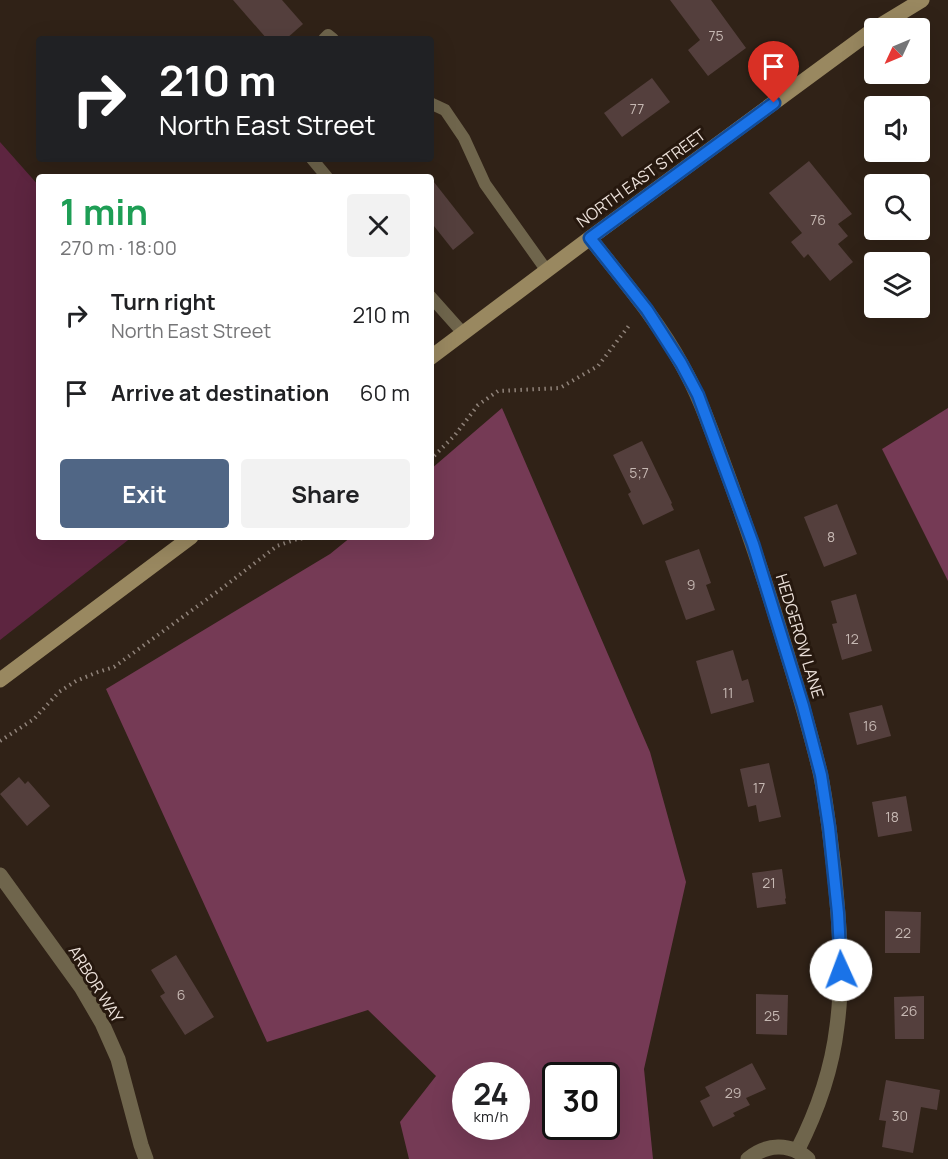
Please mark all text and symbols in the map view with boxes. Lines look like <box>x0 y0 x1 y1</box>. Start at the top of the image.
north arrow <box>864 18 930 84</box>
map controls <box>864 18 930 318</box>
house number: 75 <box>708 26 724 45</box>
pin <box>748 41 799 103</box>
icon: arrive <box>757 50 790 83</box>
text: 210 m <box>159 51 276 109</box>
icon: right <box>60 60 138 138</box>
button: sound <box>864 96 930 162</box>
house number: 77 <box>630 99 644 118</box>
text: North East Street <box>159 106 376 143</box>
street label: NORTH EAST STREET <box>572 123 710 232</box>
button: search <box>864 174 930 240</box>
text: 1 min <box>60 187 148 236</box>
button: close <box>347 194 410 257</box>
house number: 76 <box>810 210 826 229</box>
text: 270 m · 18:00 <box>60 234 177 261</box>
button: layers <box>864 252 930 318</box>
text: Turn right <box>111 287 216 317</box>
icon: right <box>60 299 93 332</box>
text: 210 m <box>352 300 410 330</box>
text: North East Street <box>111 317 271 344</box>
icon: arrive <box>60 377 93 410</box>
text: Arrive at destination <box>111 378 329 408</box>
text: 60 m <box>360 378 410 408</box>
button: Exit <box>60 459 229 528</box>
button: Share <box>241 459 410 528</box>
house number: 5;7 <box>629 463 649 482</box>
house number: 8 <box>827 527 835 546</box>
street label: HEDGEROW LANE <box>771 571 829 701</box>
house number: 9 <box>687 575 695 594</box>
house number: 12 <box>845 629 859 648</box>
house number: 11 <box>723 683 733 702</box>
house number: 16 <box>863 716 877 735</box>
house number: 17 <box>753 778 765 797</box>
house number: 18 <box>885 807 899 826</box>
house number: 21 <box>762 873 776 892</box>
house number: 22 <box>895 923 911 942</box>
position arrow <box>809 938 873 1002</box>
street label: ARBOR WAY <box>64 941 128 1027</box>
house number: 6 <box>177 985 185 1004</box>
house number: 26 <box>901 1001 917 1020</box>
house number: 25 <box>764 1006 780 1025</box>
speed limit sign: 30 <box>542 1062 620 1140</box>
text: 24 <box>473 1073 509 1114</box>
house number: 29 <box>725 1083 741 1102</box>
text: km/h <box>474 1106 508 1127</box>
house number: 30 <box>892 1106 908 1125</box>

